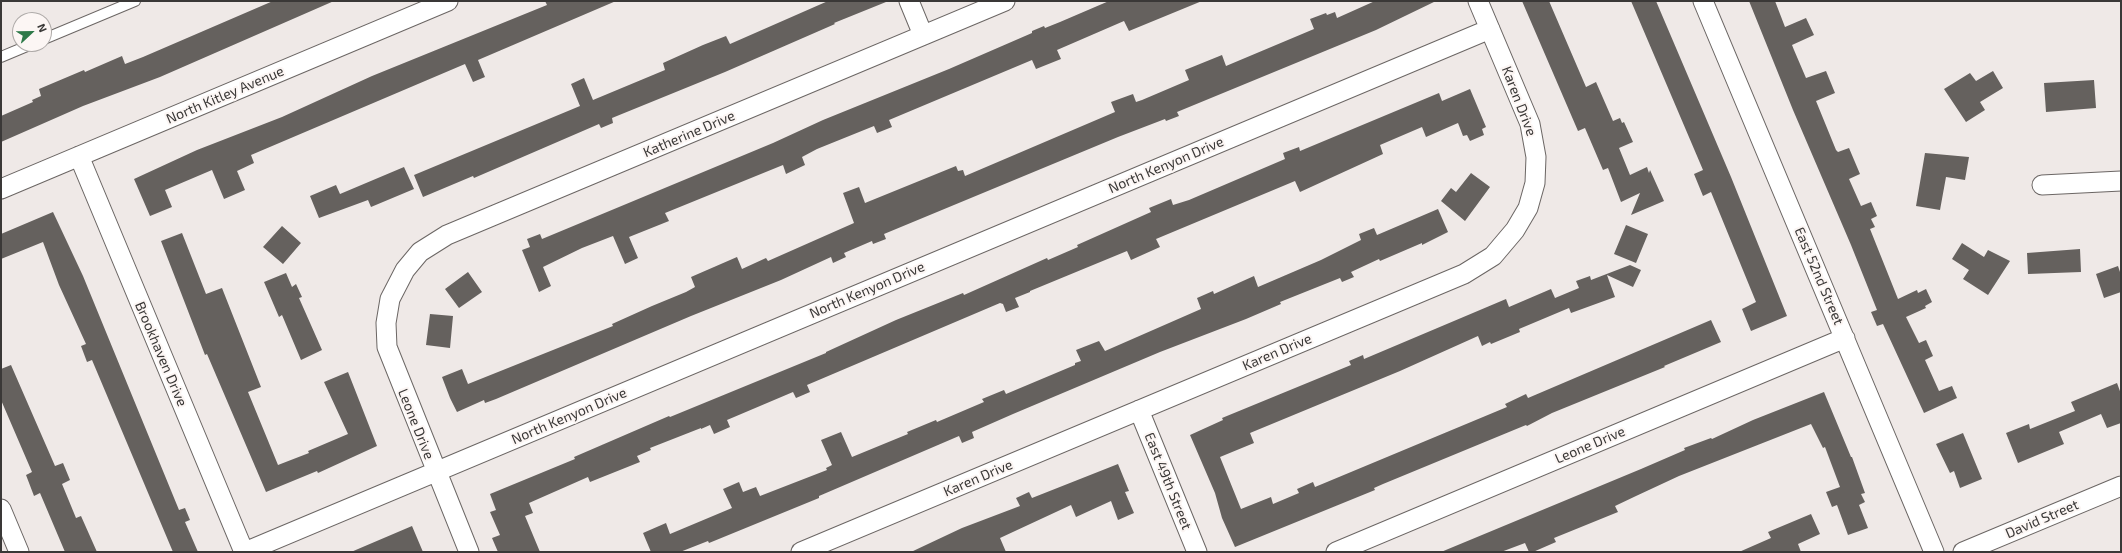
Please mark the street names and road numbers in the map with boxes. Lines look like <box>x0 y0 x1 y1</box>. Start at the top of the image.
street label: North Kitley Avenue <box>164 63 286 127</box>
street label: Karen Drive <box>1498 64 1540 138</box>
street label: Katherine Drive <box>641 107 737 161</box>
street label: North Kenyon Drive <box>1106 133 1226 197</box>
street label: East 52nd Street <box>1791 225 1847 327</box>
street label: North Kenyon Drive <box>807 258 927 322</box>
street label: Brookhaven Drive <box>131 299 191 409</box>
street label: Karen Drive <box>1240 330 1314 374</box>
street label: North Kenyon Drive <box>509 384 629 448</box>
street label: Leone Drive <box>394 386 438 462</box>
street label: Leone Drive <box>1552 423 1628 467</box>
street label: East 49th Street <box>1141 430 1195 532</box>
street label: Karen Drive <box>941 456 1015 500</box>
street label: David Street <box>2003 496 2081 542</box>

